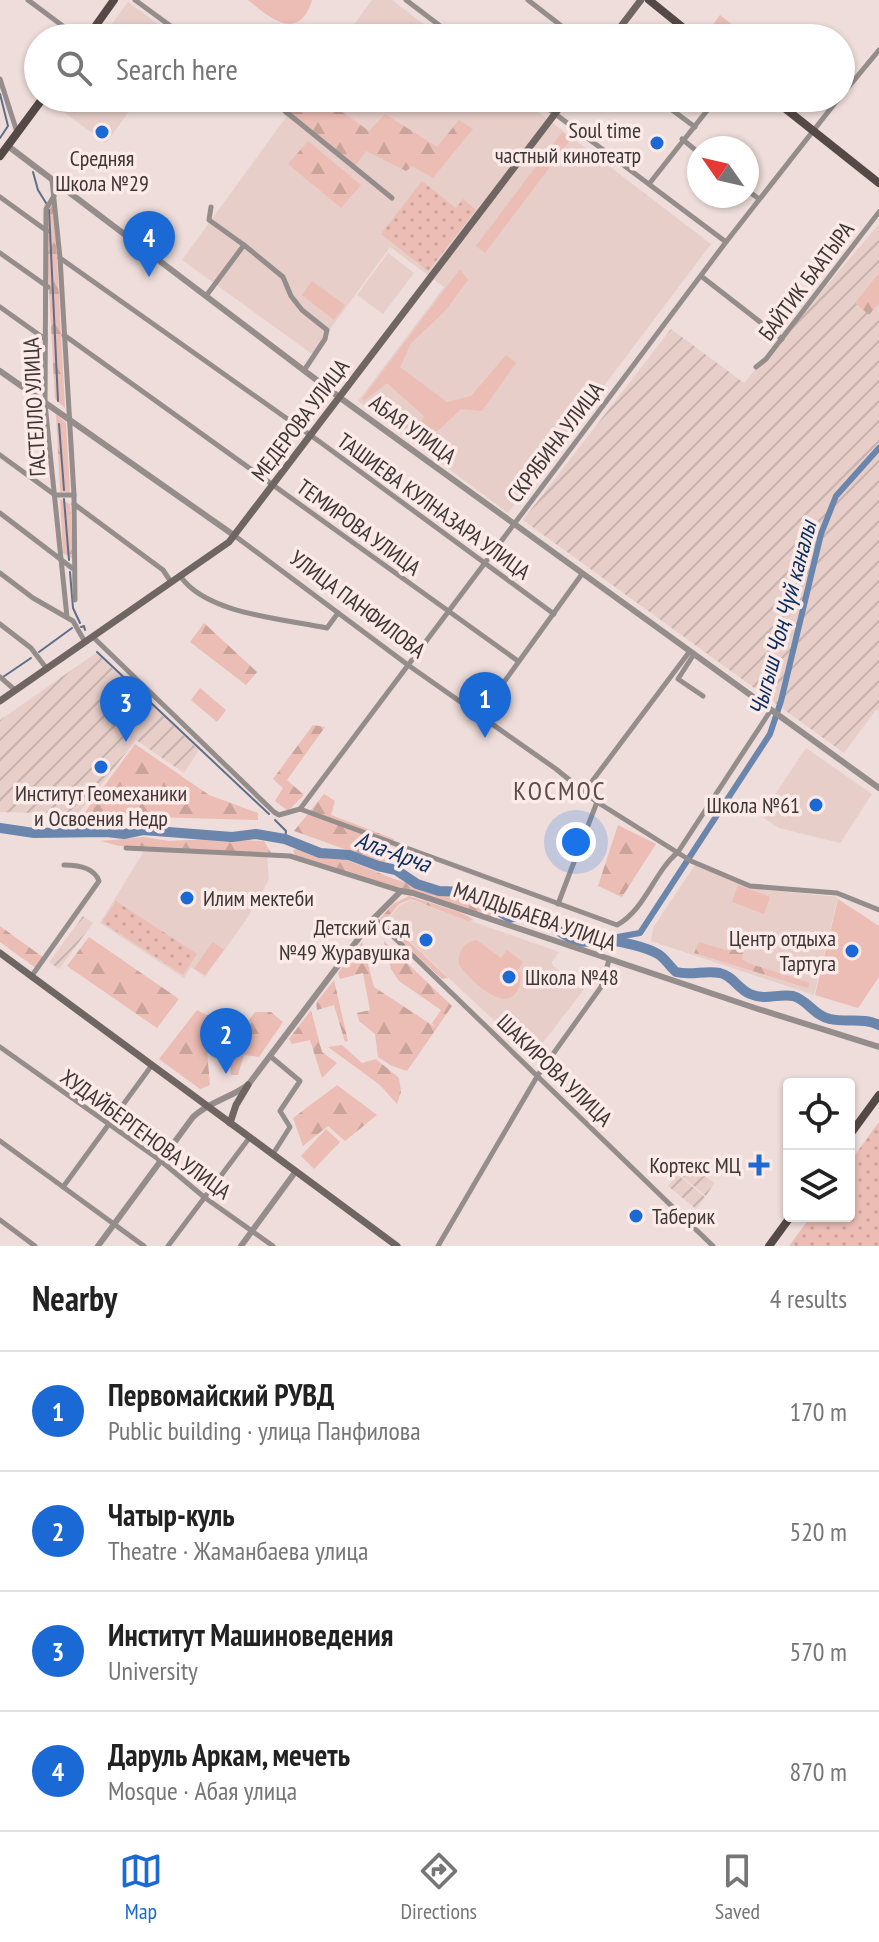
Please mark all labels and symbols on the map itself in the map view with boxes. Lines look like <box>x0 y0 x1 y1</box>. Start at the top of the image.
place label: Soul time частный кинотеатр <box>495 116 641 169</box>
marker: Средняя Школа №29 <box>93 123 111 141</box>
marker: Soul time частный кинотеатр <box>648 134 666 152</box>
north arrow <box>687 136 759 208</box>
place label: Средняя Школа №29 <box>55 144 149 197</box>
pin: 4 <box>123 211 175 277</box>
street label: БАЙТИК БААТЫРА <box>752 216 860 346</box>
street label: ГАСТЕЛЛО УЛИЦА <box>16 336 52 477</box>
street label: МЕДЕРОВА УЛИЦА <box>245 353 355 487</box>
street label: СКРЯБИНА УЛИЦА <box>501 376 610 508</box>
street label: АБАЯ УЛИЦА <box>364 388 462 470</box>
street label: ТАШИЕВА КУЛНАЗАРА УЛИЦА <box>332 427 536 586</box>
street label: ТЕМИРОВА УЛИЦА <box>292 473 427 582</box>
water label: Чыгыш Чоң Чүй каналы <box>742 515 824 718</box>
street label: УЛИЦА ПАНФИЛОВА <box>285 544 432 664</box>
pin: 1 <box>459 672 511 738</box>
pin: 3 <box>100 676 152 742</box>
marker: Институт Геомеханики и Освоения Недр <box>92 758 110 776</box>
district label: КОСМОС <box>513 774 607 807</box>
place label: Институт Геомеханики и Освоения Недр <box>15 779 187 832</box>
place label: Школа №61 <box>706 791 800 819</box>
marker: Школа №61 <box>807 796 825 814</box>
your location <box>556 822 596 862</box>
water label: Ала-Арча <box>351 824 436 880</box>
street label: МАЛДЫБАЕВА УЛИЦА <box>450 875 620 957</box>
place label: Илим мектеби <box>203 884 314 912</box>
marker: Илим мектеби <box>178 889 196 907</box>
place label: Детский Сад №49 Журавушка <box>279 913 410 966</box>
place label: Центр отдыха Тартуга <box>729 924 836 977</box>
marker: Детский Сад №49 Журавушка <box>417 931 435 949</box>
marker: Центр отдыха Тартуга <box>843 942 861 960</box>
place label: Школа №48 <box>525 963 619 991</box>
marker: Школа №48 <box>500 968 518 986</box>
pin: 2 <box>200 1008 252 1074</box>
street label: ШАКИРОВА УЛИЦА <box>491 1008 619 1132</box>
street label: ХУДАЙБЕРГЕНОВА УЛИЦА <box>55 1063 237 1206</box>
place label: Кортекс МЦ <box>650 1151 741 1179</box>
marker: Кортекс МЦ <box>748 1154 770 1176</box>
place label: Таберик <box>652 1202 715 1230</box>
marker: Таберик <box>627 1207 645 1225</box>

